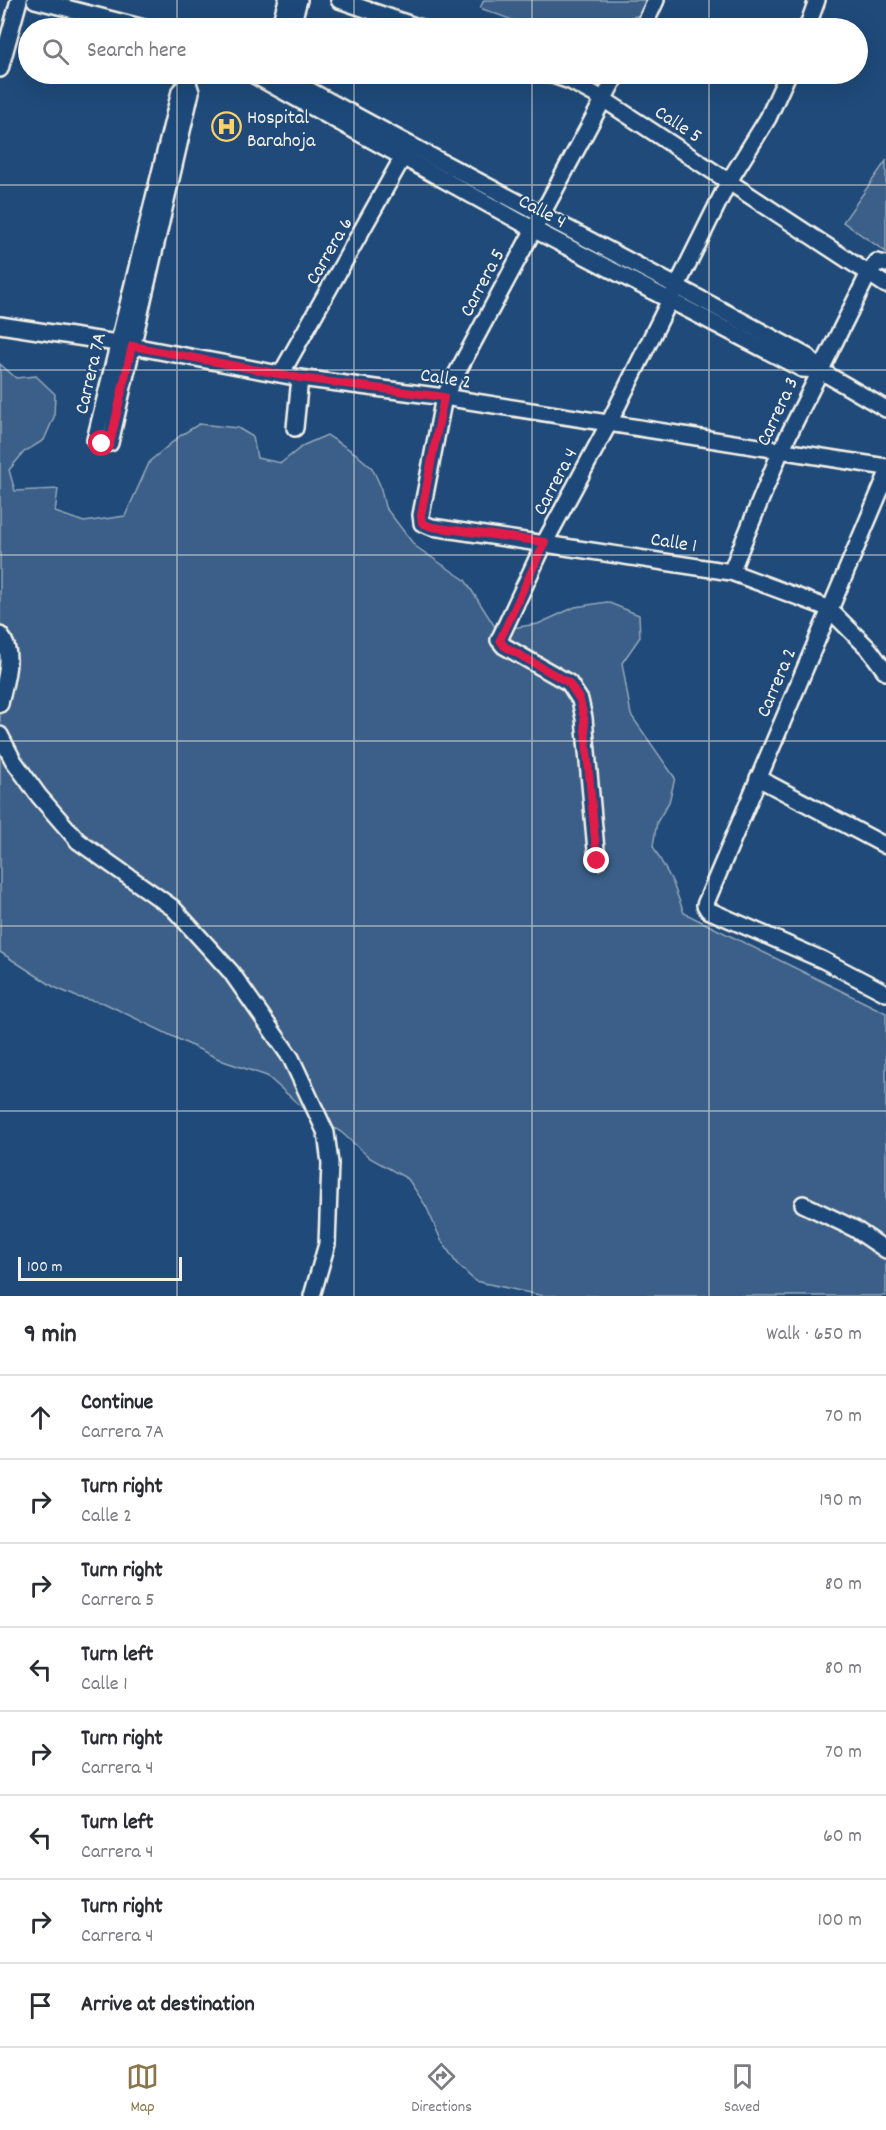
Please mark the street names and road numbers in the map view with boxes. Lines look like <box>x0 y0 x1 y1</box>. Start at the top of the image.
street label: Calle 5 <box>648 100 707 151</box>
street label: Calle 4 <box>513 188 570 237</box>
street label: Carrera 6 <box>300 212 361 291</box>
street label: Carrera 5 <box>454 244 513 322</box>
street label: Carrera 7A <box>69 330 115 417</box>
street label: Calle 2 <box>418 362 473 398</box>
street label: Carrera 3 <box>751 373 807 451</box>
street label: Carrera 4 <box>527 444 586 521</box>
street label: Calle 1 <box>648 526 699 561</box>
street label: Carrera 2 <box>751 644 805 722</box>

